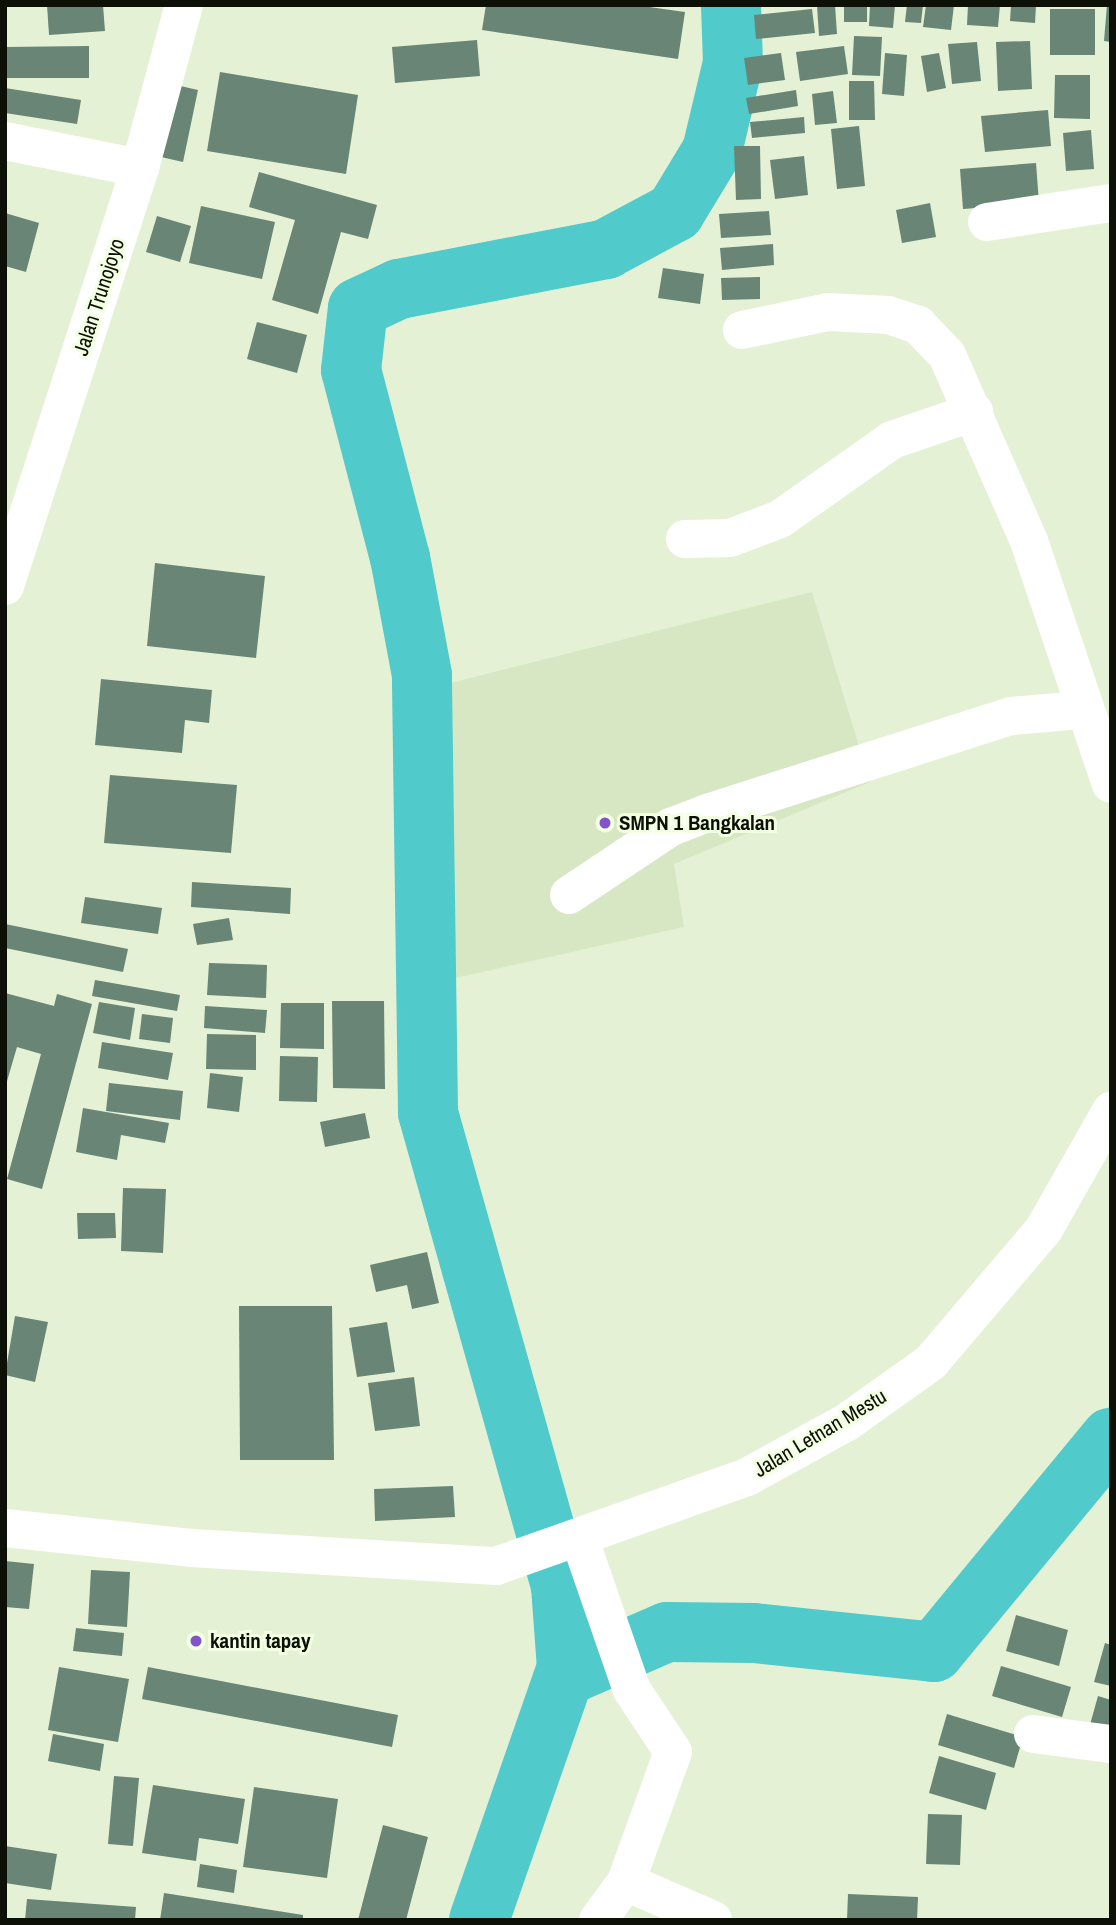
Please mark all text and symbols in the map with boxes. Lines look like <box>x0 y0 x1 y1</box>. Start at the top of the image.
street label: Jalan Trunojoyo <box>68 235 130 359</box>
place label: SMPN 1 Bangkalan <box>619 810 775 836</box>
marker: SMPN 1 Bangkalan <box>597 815 613 831</box>
street label: Jalan Letnan Mestu <box>749 1383 891 1483</box>
place label: kantin tapay <box>210 1628 310 1654</box>
marker: kantin tapay <box>188 1633 204 1649</box>

